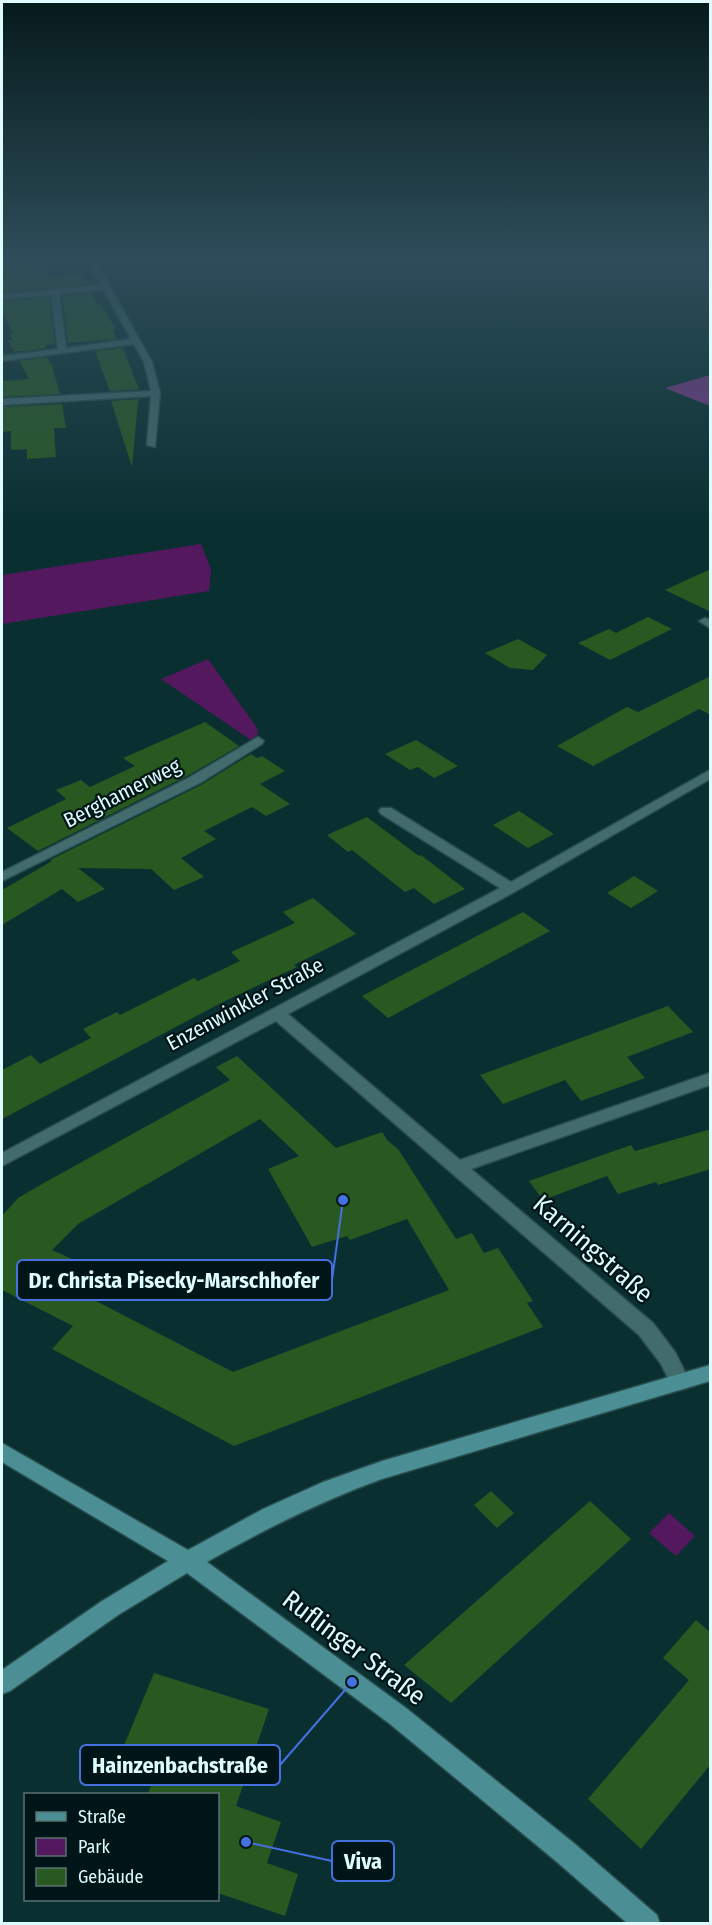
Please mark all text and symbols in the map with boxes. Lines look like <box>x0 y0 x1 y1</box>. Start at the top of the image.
street label: Berghamerweg <box>59 752 185 834</box>
street label: Enzenwinkler Straße <box>162 952 328 1056</box>
street label: Karningstraße <box>527 1189 659 1309</box>
callout: Dr. Christa Pisecky-Marschhofer <box>17 1260 332 1300</box>
text: Dr. Christa Pisecky-Marschhofer <box>29 1267 320 1294</box>
street label: Ruflinger Straße <box>276 1584 432 1712</box>
callout: Hainzenbachstraße <box>80 1745 280 1785</box>
text: Hainzenbachstraße <box>92 1752 268 1779</box>
legend <box>24 1793 219 1901</box>
text: Straße <box>78 1806 126 1828</box>
text: Park <box>78 1836 111 1858</box>
callout: Viva <box>332 1841 394 1881</box>
text: Viva <box>343 1848 382 1875</box>
text: Gebäude <box>78 1866 144 1888</box>

